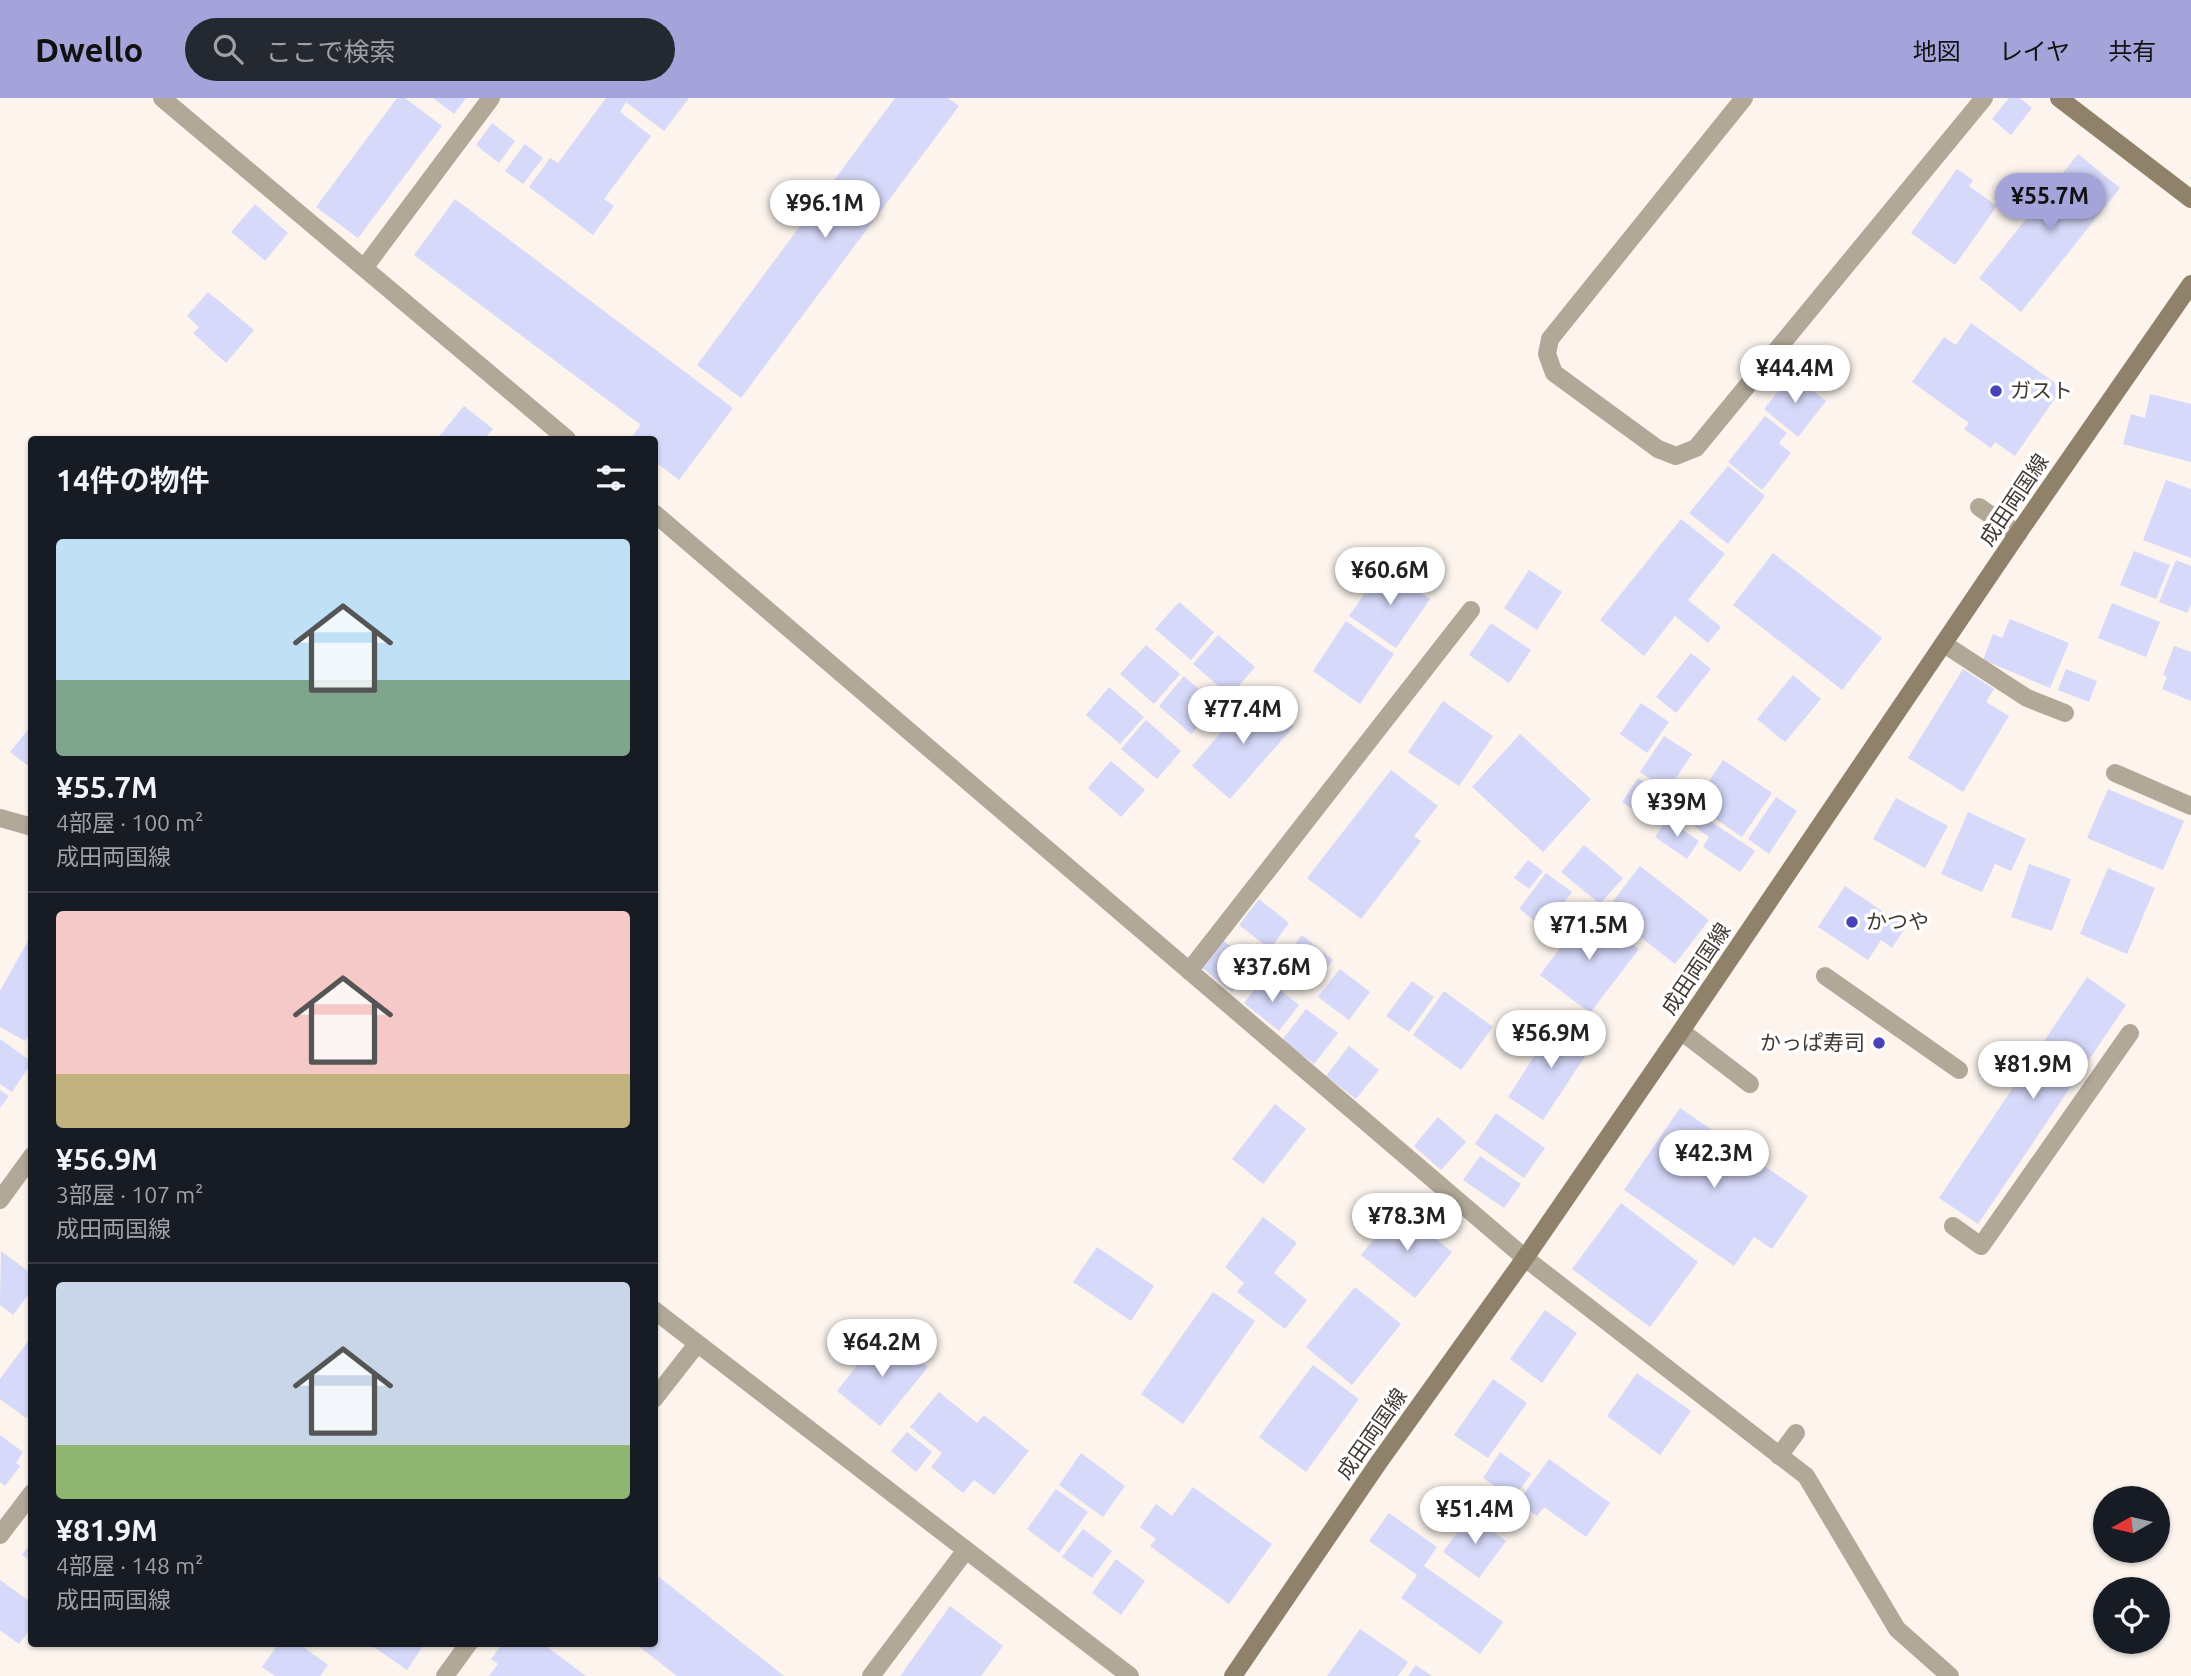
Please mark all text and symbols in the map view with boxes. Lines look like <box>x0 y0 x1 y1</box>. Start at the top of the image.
search box <box>185 18 675 81</box>
icon: search <box>209 30 247 68</box>
text: Dwello <box>35 31 143 68</box>
text: ここで検索 <box>265 37 395 66</box>
text: 地図 <box>1913 38 1961 65</box>
text: レイヤ <box>1999 38 2070 65</box>
text: 共有 <box>2108 38 2156 65</box>
pin: ¥55.7M <box>1993 174 2107 233</box>
pin: ¥96.1M <box>768 180 882 240</box>
text: ¥55.7M <box>2011 183 2089 208</box>
text: ¥96.1M <box>786 190 864 215</box>
pin: ¥44.4M <box>1738 345 1852 405</box>
text: ¥44.4M <box>1756 355 1834 380</box>
place label: ガスト <box>2010 378 2073 402</box>
marker: ガスト <box>1988 383 2004 399</box>
street label: 成田両国線 <box>1974 449 2052 550</box>
icon: filters <box>592 459 630 497</box>
text: 14件の物件 <box>56 463 210 497</box>
pin: ¥60.6M <box>1333 547 1447 607</box>
text: ¥60.6M <box>1351 557 1429 582</box>
icon: home <box>280 585 406 711</box>
pin: ¥77.4M <box>1186 686 1300 746</box>
text: ¥77.4M <box>1204 696 1282 721</box>
text: ¥55.7M <box>56 770 158 804</box>
pin: ¥39M <box>1636 780 1718 839</box>
text: ¥39M <box>1647 789 1707 814</box>
text: 4部屋 · 100 m² <box>56 810 203 835</box>
text: 成田両国線 <box>56 844 171 869</box>
pin: ¥71.5M <box>1532 902 1646 962</box>
place label: かつや <box>1866 909 1929 933</box>
text: ¥71.5M <box>1550 912 1628 937</box>
marker: かつや <box>1844 914 1860 930</box>
street label: 成田両国線 <box>1656 918 1734 1019</box>
pin: ¥37.6M <box>1215 944 1329 1004</box>
text: ¥37.6M <box>1233 954 1311 979</box>
icon: home <box>280 957 406 1083</box>
pin: ¥56.9M <box>1494 1010 1608 1070</box>
text: ¥56.9M <box>1512 1020 1590 1045</box>
place label: かっぱ寿司 <box>1760 1030 1865 1054</box>
marker: かっぱ寿司 <box>1871 1035 1887 1051</box>
pin: ¥81.9M <box>1976 1042 2090 1101</box>
text: ¥81.9M <box>1994 1051 2072 1076</box>
pin: ¥42.3M <box>1657 1130 1771 1190</box>
text: ¥42.3M <box>1675 1140 1753 1165</box>
text: ¥56.9M <box>56 1142 158 1176</box>
text: 3部屋 · 107 m² <box>56 1182 203 1207</box>
pin: ¥78.3M <box>1350 1194 1464 1253</box>
text: ¥78.3M <box>1368 1203 1446 1228</box>
text: 成田両国線 <box>56 1216 171 1241</box>
pin: ¥64.2M <box>825 1320 939 1379</box>
icon: home <box>280 1328 406 1454</box>
text: ¥64.2M <box>843 1329 921 1354</box>
street label: 成田両国線 <box>1331 1384 1411 1483</box>
pin: ¥51.4M <box>1418 1486 1532 1546</box>
north arrow <box>2093 1486 2170 1563</box>
map controls <box>2093 1486 2170 1654</box>
text: ¥51.4M <box>1436 1496 1514 1521</box>
text: ¥81.9M <box>56 1513 158 1547</box>
text: 4部屋 · 148 m² <box>56 1553 203 1578</box>
button: locate <box>2093 1577 2170 1654</box>
text: 成田両国線 <box>56 1587 171 1612</box>

